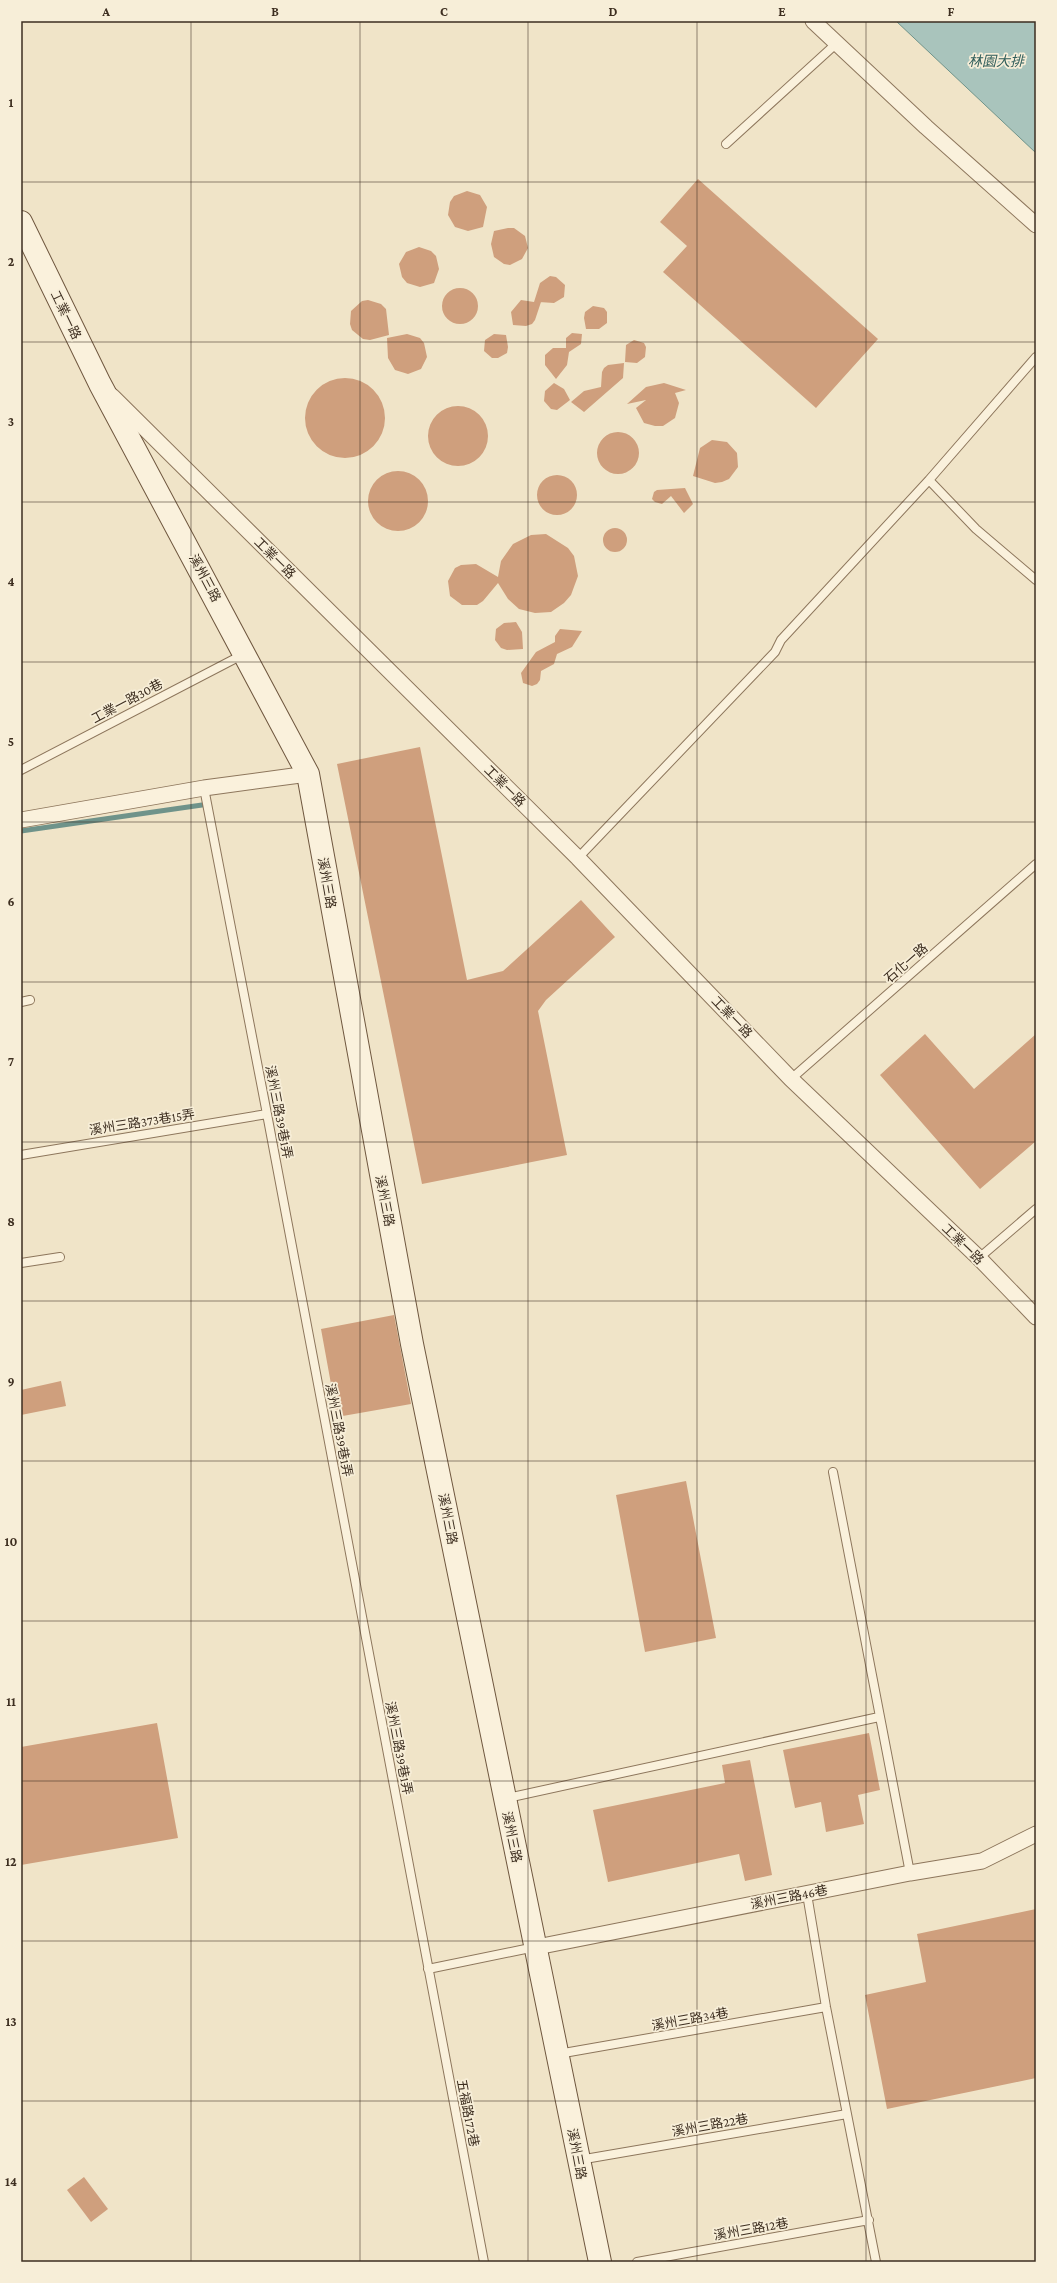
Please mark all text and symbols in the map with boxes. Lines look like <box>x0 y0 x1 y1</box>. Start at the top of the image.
text: A <box>101 4 110 19</box>
text: B <box>271 4 279 19</box>
text: C <box>440 4 448 19</box>
text: D <box>609 4 618 19</box>
text: E <box>778 4 786 19</box>
text: F <box>948 4 955 19</box>
water label: 林園大排 <box>968 53 1026 69</box>
text: 1 <box>9 95 14 110</box>
text: 2 <box>8 254 15 269</box>
street label: 工業一路 <box>48 288 84 342</box>
text: 3 <box>8 414 14 429</box>
street label: 工業一路 <box>251 534 299 582</box>
street label: 溪州三路 <box>186 552 224 604</box>
text: 4 <box>7 574 15 589</box>
street label: 工業一路30巷 <box>89 676 165 726</box>
text: 5 <box>8 734 14 749</box>
street label: 工業一路 <box>481 762 529 810</box>
street label: 溪州三路 <box>315 856 339 910</box>
text: 6 <box>7 894 15 909</box>
street label: 石化一路 <box>881 940 931 986</box>
street label: 工業一路 <box>709 993 755 1041</box>
text: 7 <box>8 1054 14 1069</box>
street label: 溪州三路39巷1弄 <box>263 1064 295 1160</box>
street label: 溪州三路373巷15弄 <box>88 1106 196 1138</box>
street label: 溪州三路 <box>373 1174 397 1228</box>
text: 8 <box>7 1214 15 1229</box>
street label: 工業一路 <box>939 1221 987 1267</box>
text: 9 <box>7 1374 15 1389</box>
street label: 溪州三路39巷1弄 <box>323 1382 355 1478</box>
street label: 溪州三路 <box>436 1492 460 1546</box>
text: 10 <box>5 1534 17 1549</box>
text: 11 <box>6 1694 16 1709</box>
street label: 溪州三路39巷1弄 <box>383 1700 415 1796</box>
street label: 溪州三路 <box>499 1810 525 1864</box>
text: 12 <box>5 1854 17 1869</box>
street label: 溪州三路46巷 <box>749 1882 829 1912</box>
street label: 溪州三路34巷 <box>650 2005 730 2033</box>
text: 13 <box>5 2014 17 2029</box>
street label: 五福路172巷 <box>454 2078 482 2148</box>
street label: 溪州三路22巷 <box>671 2111 749 2139</box>
street label: 溪州三路 <box>565 2127 589 2181</box>
text: 14 <box>5 2174 17 2189</box>
street label: 溪州三路12巷 <box>713 2215 789 2243</box>

